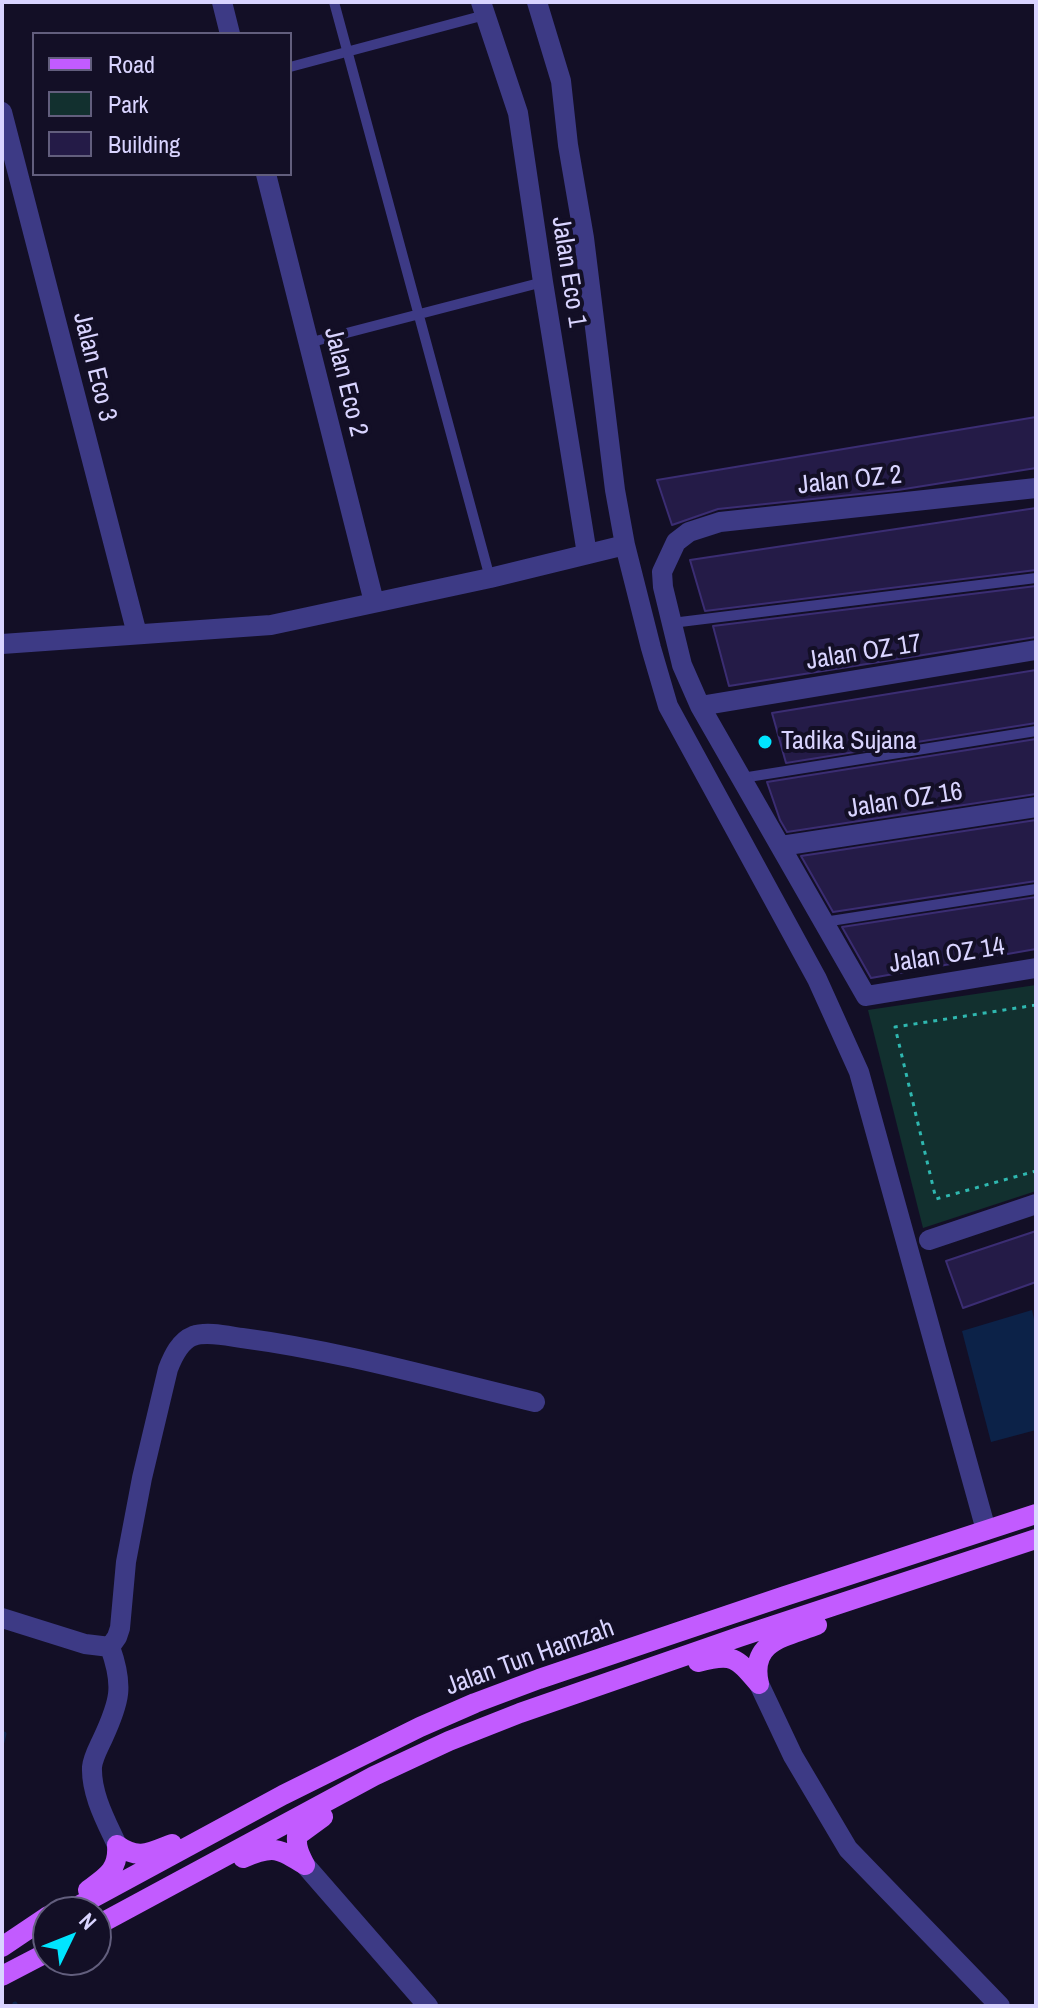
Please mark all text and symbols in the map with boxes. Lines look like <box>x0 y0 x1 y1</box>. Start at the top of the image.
legend <box>32 32 292 176</box>
text: Road <box>108 48 155 80</box>
text: Park <box>108 88 148 120</box>
text: Building <box>108 128 180 160</box>
street label: Jalan Eco 1 <box>544 215 592 329</box>
street label: Jalan Eco 3 <box>65 309 123 425</box>
street label: Jalan Eco 2 <box>316 324 374 440</box>
street label: Jalan OZ 2 <box>797 460 903 502</box>
street label: Jalan OZ 17 <box>804 629 924 677</box>
place label: Tadika Sujana <box>781 726 917 758</box>
marker: Tadika Sujana <box>756 733 774 751</box>
street label: Jalan OZ 16 <box>845 777 965 825</box>
street label: Jalan OZ 14 <box>887 932 1007 980</box>
street label: Jalan Tun Hamzah <box>441 1613 619 1703</box>
north arrow <box>32 1896 112 1976</box>
text: N <box>73 1906 104 1936</box>

